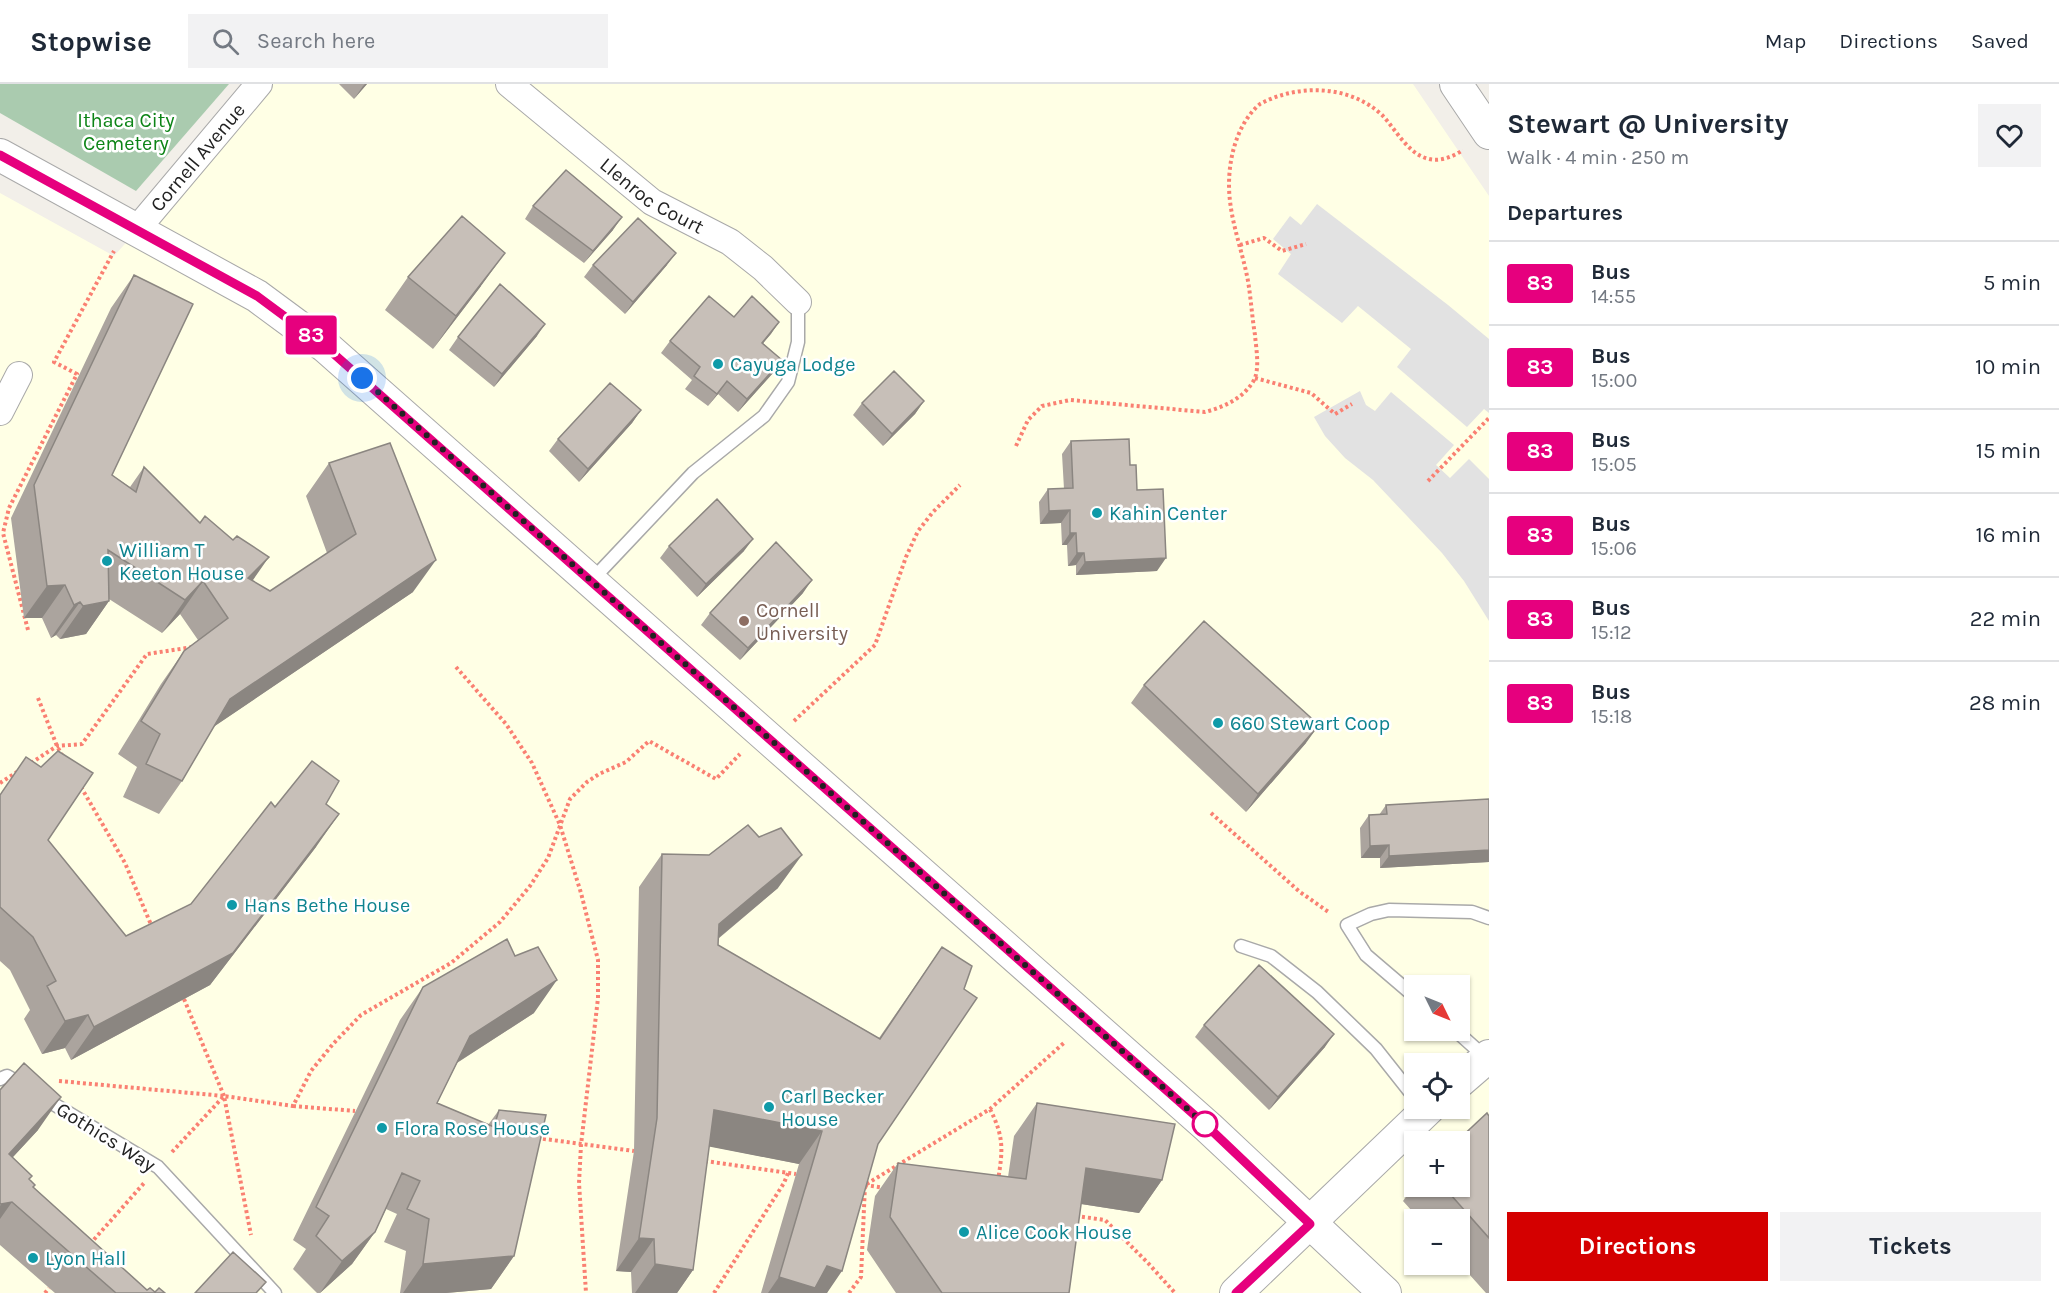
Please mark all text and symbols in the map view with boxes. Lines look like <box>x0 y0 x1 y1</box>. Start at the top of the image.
search box <box>188 14 608 68</box>
text: Stopwise <box>30 25 152 58</box>
icon: search <box>209 25 242 58</box>
text: Search here <box>257 28 375 54</box>
text: Map <box>1765 29 1806 53</box>
text: Directions <box>1839 29 1938 53</box>
text: Saved <box>1971 29 2029 53</box>
street label: Cornell Avenue <box>145 98 250 216</box>
button: heart <box>1978 104 2041 167</box>
text: Stewart @ University <box>1507 107 1789 140</box>
park label: Ithaca City Cemetery <box>77 109 175 155</box>
text: Walk · 4 min · 250 m <box>1507 146 1689 169</box>
street label: Llenroc Court <box>596 153 708 238</box>
text: Departures <box>1507 200 1623 226</box>
text: Bus <box>1591 259 1631 285</box>
text: 5 min <box>1983 270 2041 296</box>
text: 83 <box>1527 271 1553 295</box>
text: 14:55 <box>1591 285 1636 308</box>
line badge: 83 <box>284 316 338 354</box>
text: 83 <box>298 323 324 347</box>
text: Bus <box>1591 343 1631 369</box>
place label: Cayuga Lodge <box>730 353 855 376</box>
text: 10 min <box>1975 354 2041 380</box>
text: 83 <box>1527 355 1553 379</box>
marker: Cayuga Lodge <box>711 357 725 371</box>
your location <box>347 363 377 393</box>
text: 15:00 <box>1591 369 1637 392</box>
text: Bus <box>1591 427 1631 453</box>
text: 15 min <box>1976 438 2041 464</box>
text: 83 <box>1527 439 1553 463</box>
text: 15:05 <box>1591 453 1637 476</box>
place label: Kahin Center <box>1109 502 1227 525</box>
marker: Kahin Center <box>1090 506 1104 520</box>
text: Bus <box>1591 511 1631 537</box>
text: 16 min <box>1975 522 2041 548</box>
text: 83 <box>1527 523 1553 547</box>
text: 15:06 <box>1591 537 1637 560</box>
place label: William T Keeton House <box>119 539 244 585</box>
marker: William T Keeton House <box>100 554 114 568</box>
text: Bus <box>1591 595 1631 621</box>
place label: Cornell University <box>756 599 848 645</box>
text: 22 min <box>1970 606 2041 632</box>
text: 83 <box>1527 607 1553 631</box>
marker: Cornell University <box>737 614 751 628</box>
text: 15:12 <box>1591 621 1632 644</box>
text: Bus <box>1591 679 1631 705</box>
text: 28 min <box>1969 690 2041 716</box>
text: 83 <box>1527 691 1553 715</box>
text: 15:18 <box>1591 705 1632 728</box>
place label: 660 Stewart Coop <box>1230 712 1390 735</box>
marker: 660 Stewart Coop <box>1211 716 1225 730</box>
place label: Hans Bethe House <box>244 894 410 917</box>
marker: Hans Bethe House <box>225 898 239 912</box>
north arrow <box>1404 975 1470 1041</box>
map controls <box>1404 975 1470 1275</box>
button: locate <box>1404 1053 1470 1119</box>
place label: Carl Becker House <box>781 1085 884 1131</box>
street label: Gothics Way <box>52 1097 160 1177</box>
marker: Carl Becker House <box>762 1100 776 1114</box>
unlabelled marker <box>1192 1111 1218 1137</box>
place label: Flora Rose House <box>394 1117 550 1140</box>
marker: Flora Rose House <box>375 1121 389 1135</box>
button: + <box>1404 1131 1470 1197</box>
button: − <box>1404 1209 1470 1275</box>
button: Directions <box>1507 1212 1768 1281</box>
button: Tickets <box>1780 1212 2041 1281</box>
place label: Alice Cook House <box>976 1221 1132 1244</box>
marker: Alice Cook House <box>957 1225 971 1239</box>
place label: Lyon Hall <box>45 1247 126 1270</box>
marker: Lyon Hall <box>26 1251 40 1265</box>

